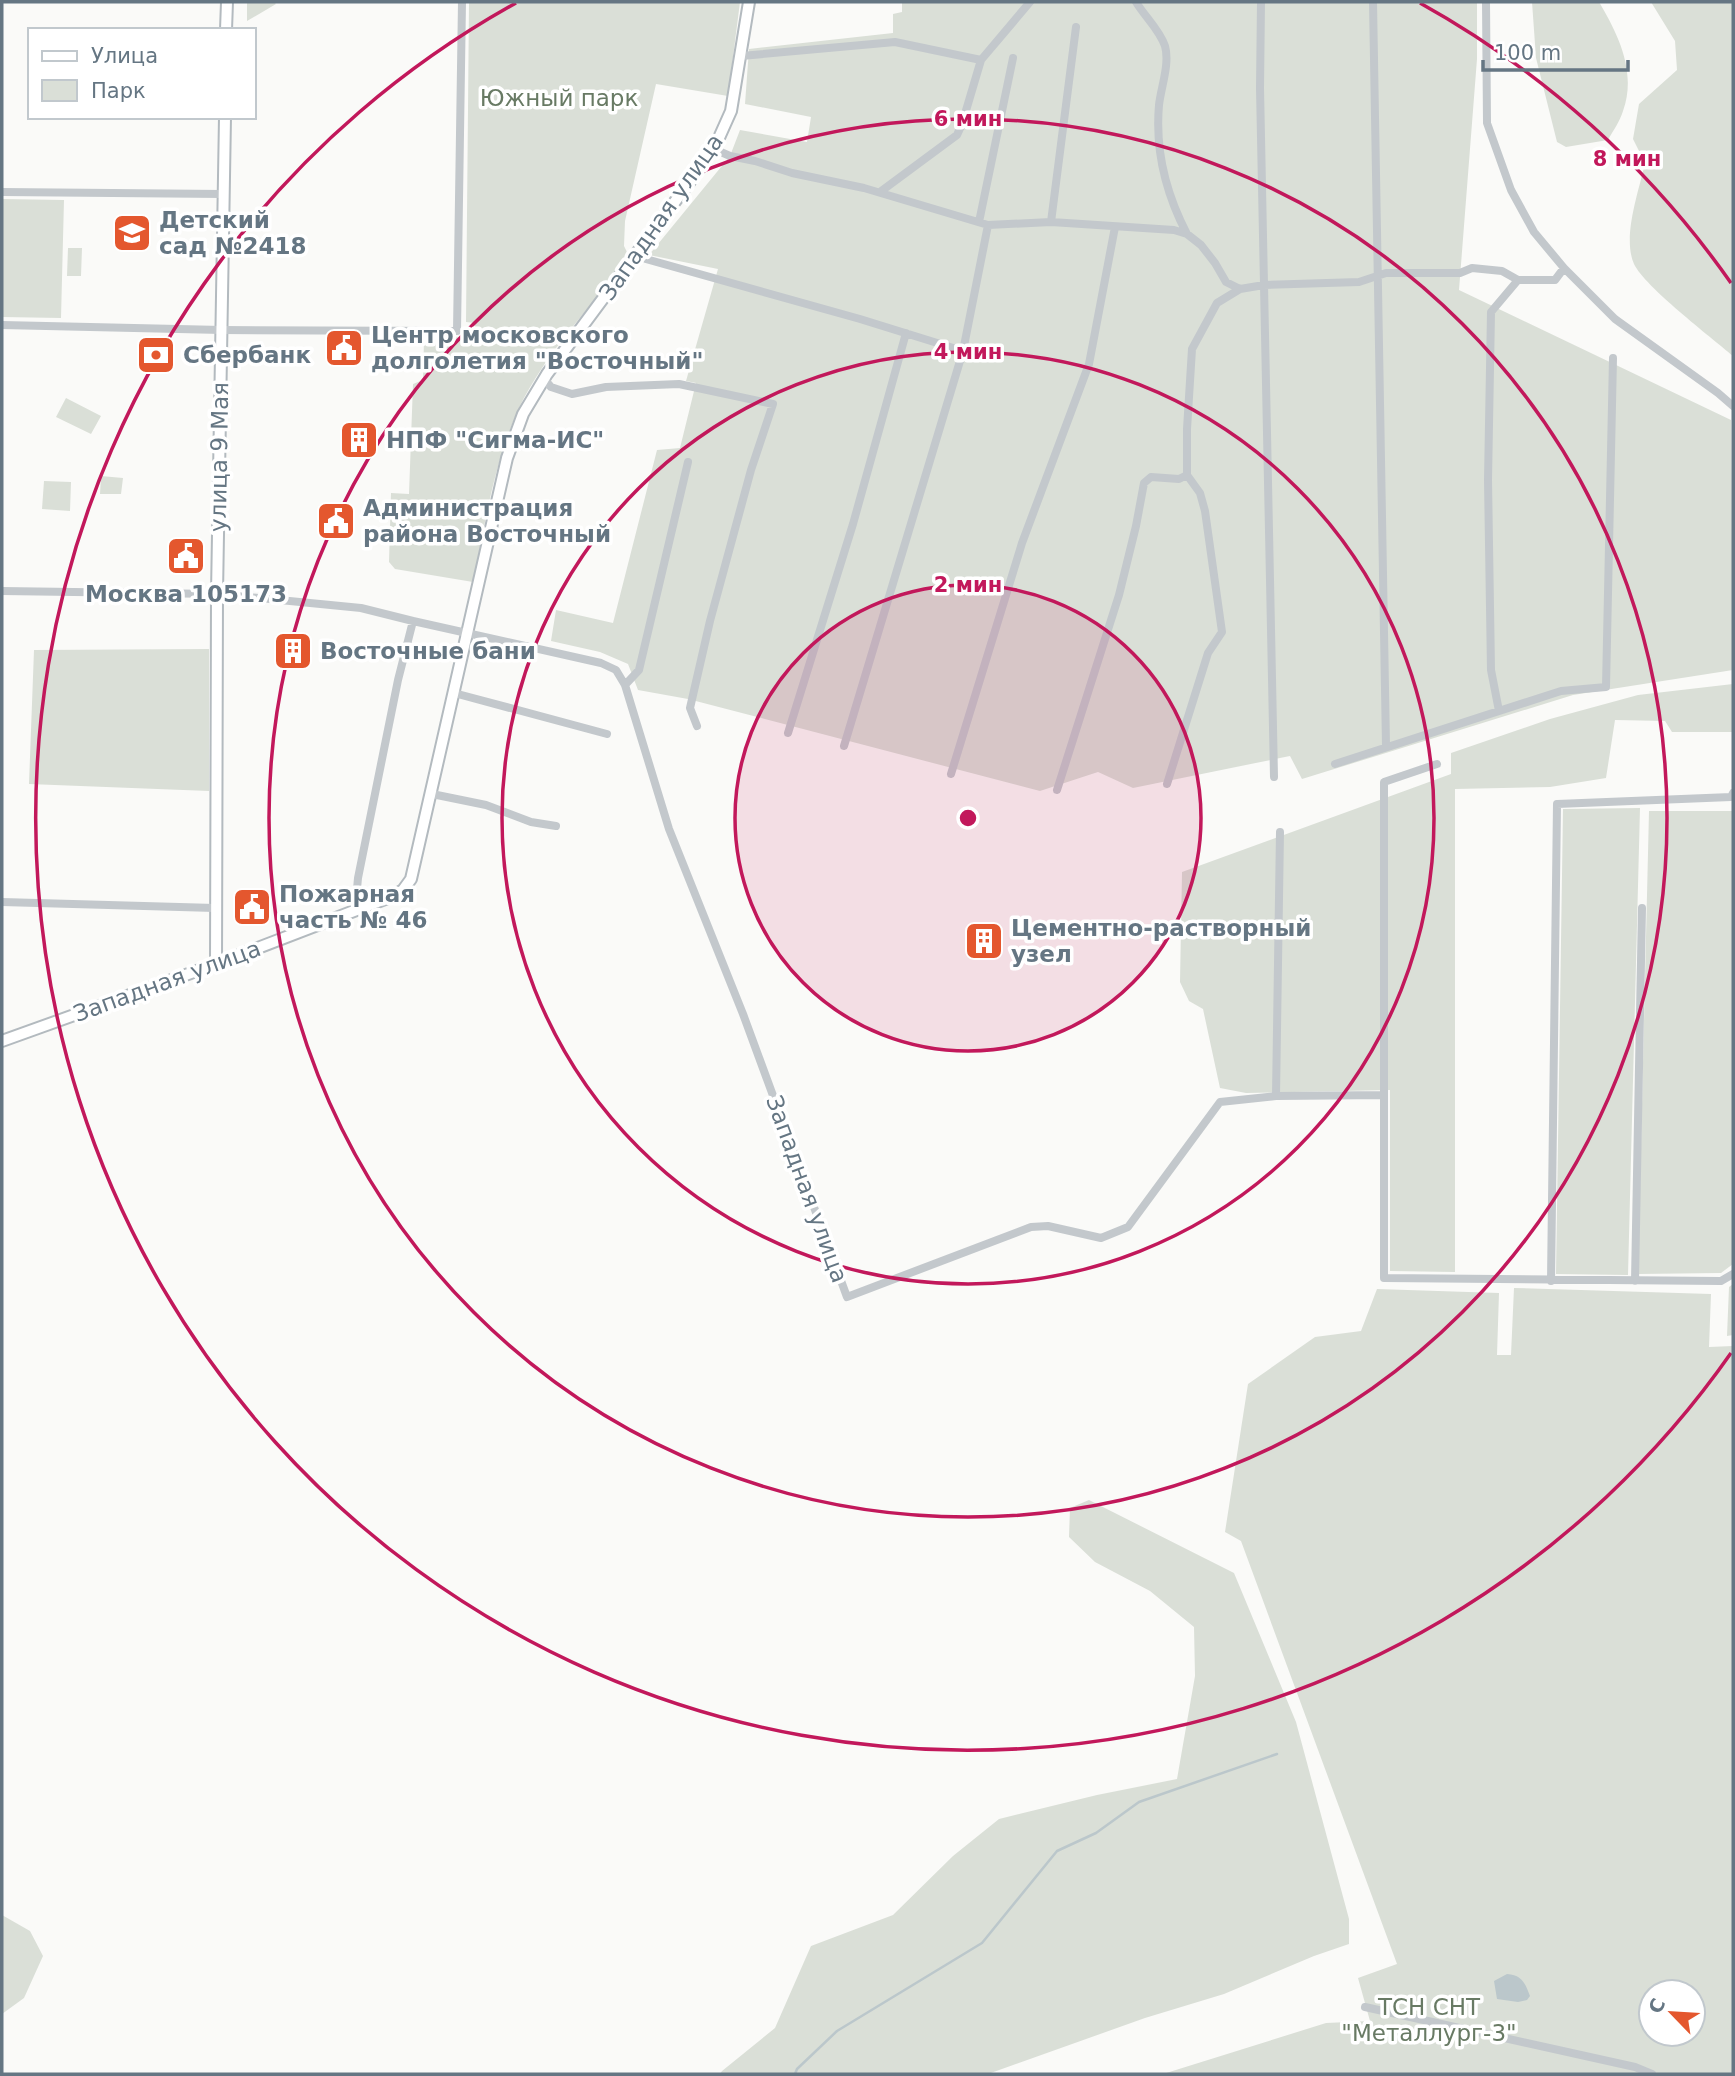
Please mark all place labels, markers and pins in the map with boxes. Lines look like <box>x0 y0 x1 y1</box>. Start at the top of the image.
place label: Детский сад №2418 <box>159 207 306 259</box>
school or university icon: Детский сад №2418 <box>111 212 153 254</box>
place label: Центр московского долголетия "Восточный" <box>371 322 703 374</box>
public building icon: Центр московского долголетия "Восточный" <box>323 327 365 369</box>
bank icon: Сбербанк <box>135 334 177 376</box>
place label: Сбербанк <box>183 342 311 368</box>
building icon: НПФ "Сигма-ИС" <box>338 419 380 461</box>
place label: НПФ "Сигма-ИС" <box>386 427 604 453</box>
place label: Администрация района Восточный <box>363 495 611 547</box>
public building icon: Администрация района Восточный <box>315 500 357 542</box>
public building icon: Москва 105173 <box>165 535 207 577</box>
place label: Москва 105173 <box>85 581 287 607</box>
building icon: Восточные бани <box>272 630 314 672</box>
place label: Восточные бани <box>320 638 536 664</box>
centre of rings <box>956 806 980 830</box>
place label: Пожарная часть № 46 <box>279 881 428 933</box>
public building icon: Пожарная часть № 46 <box>231 886 273 928</box>
place label: Цементно-растворный узел <box>1011 915 1311 967</box>
building icon: Цементно-растворный узел <box>963 920 1005 962</box>

